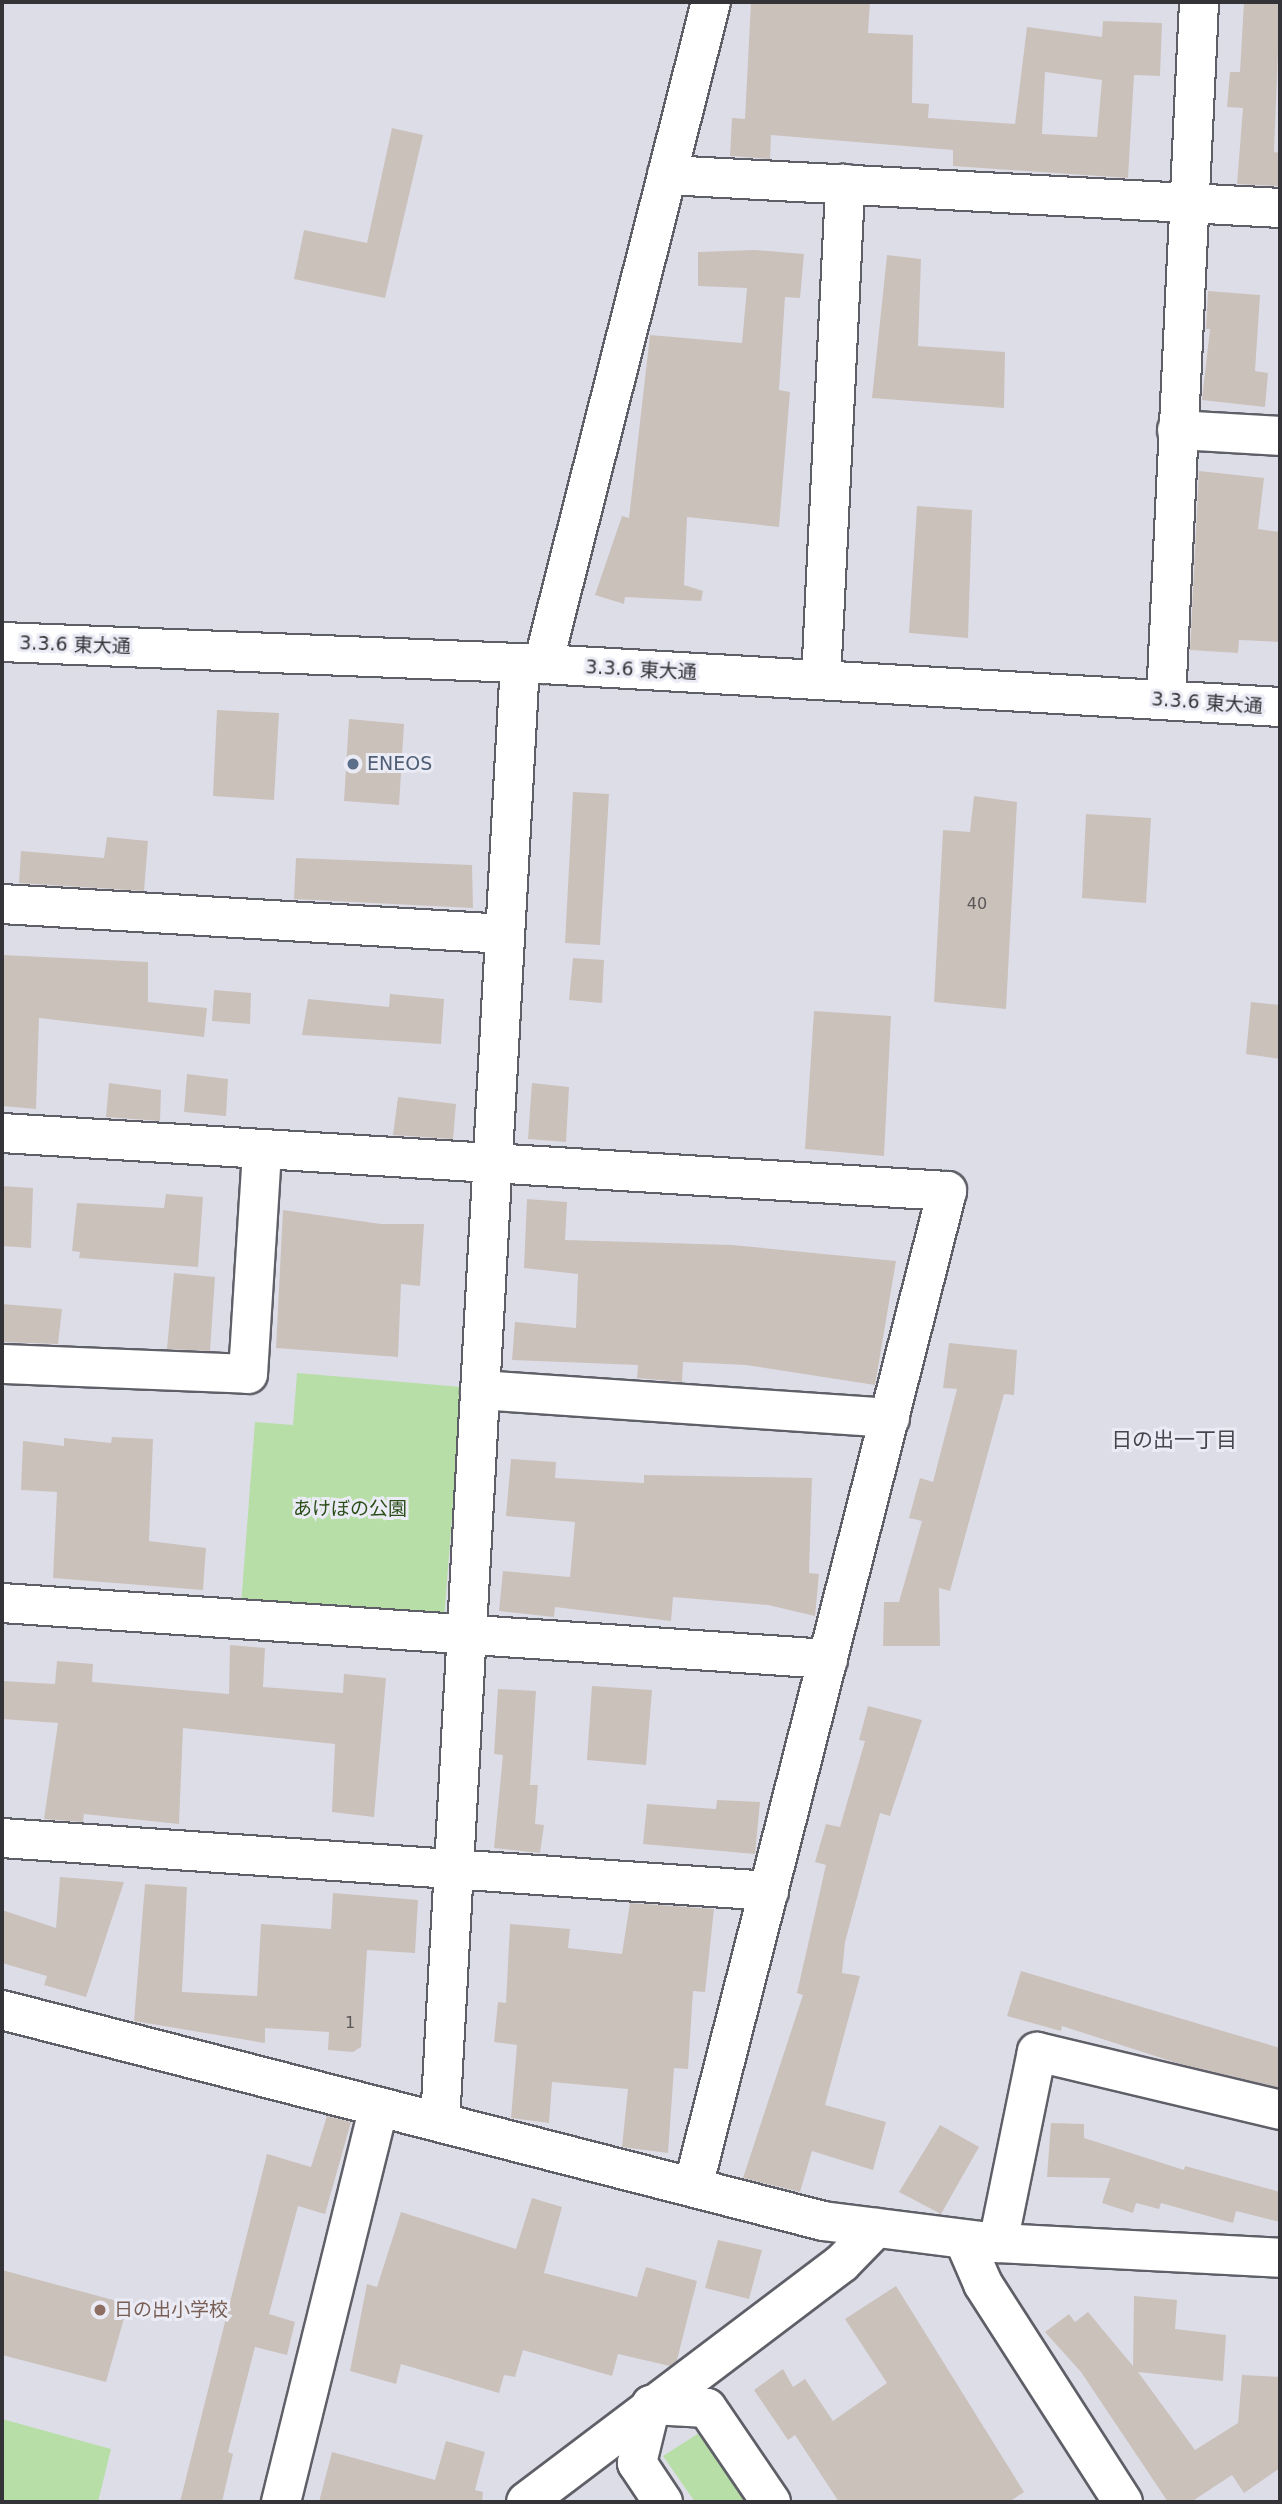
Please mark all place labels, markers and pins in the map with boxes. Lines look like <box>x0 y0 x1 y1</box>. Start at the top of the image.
place label: ENEOS <box>367 753 432 775</box>
marker: ENEOS <box>345 756 361 772</box>
place label: 日の出小学校 <box>114 2299 228 2321</box>
marker: 日の出小学校 <box>92 2302 108 2318</box>

